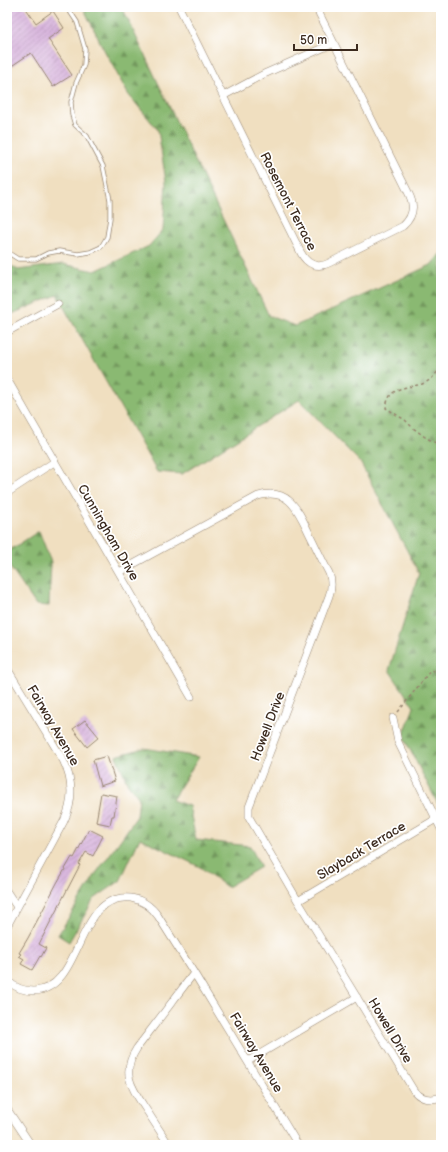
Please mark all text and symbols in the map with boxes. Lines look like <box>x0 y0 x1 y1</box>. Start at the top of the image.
scale bar <box>294 26 357 52</box>
text: 50 m <box>300 33 327 48</box>
street label: Rosemont Terrace <box>256 149 320 254</box>
street label: Cunningham Drive <box>74 482 142 584</box>
street label: Fairway Avenue <box>24 682 83 769</box>
street label: Howell Drive <box>247 689 289 763</box>
street label: Slayback Terrace <box>314 818 409 884</box>
street label: Howell Drive <box>364 995 416 1066</box>
street label: Fairway Avenue <box>226 1010 286 1096</box>

